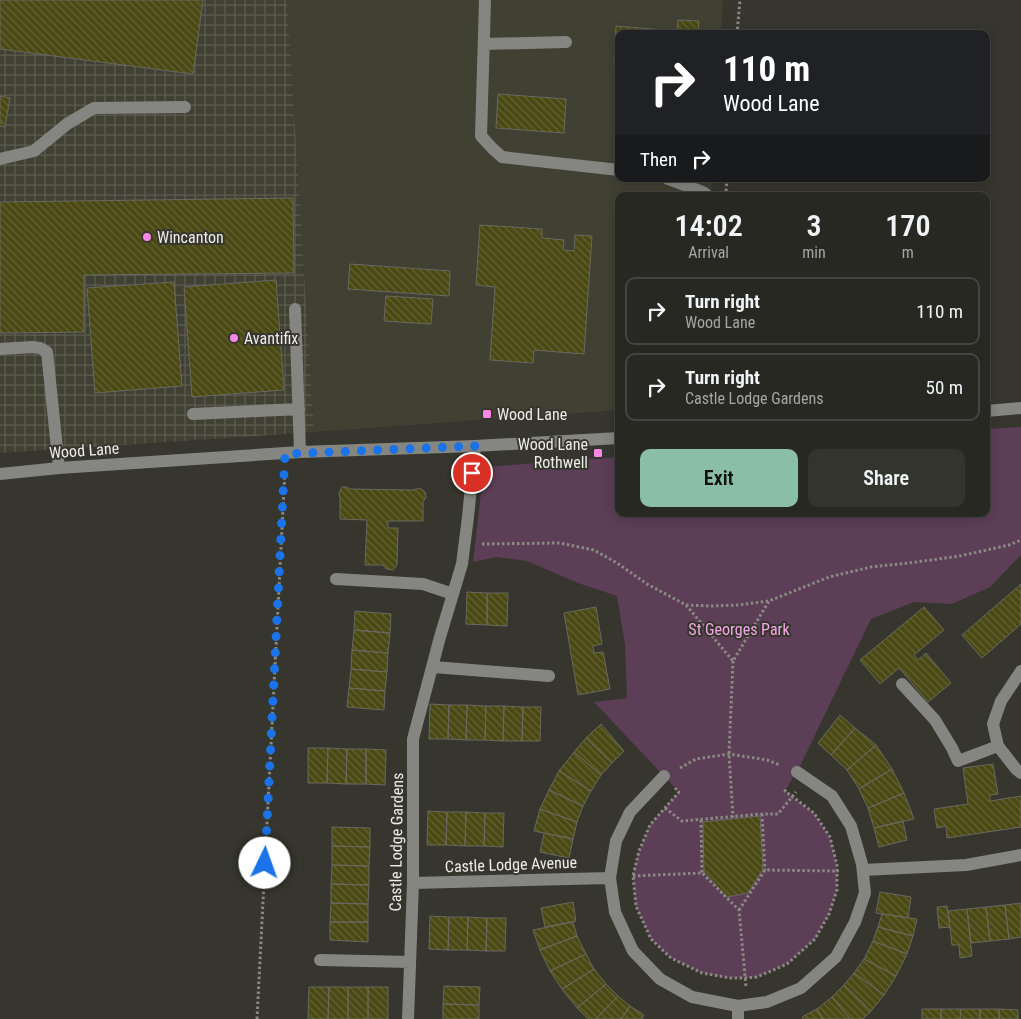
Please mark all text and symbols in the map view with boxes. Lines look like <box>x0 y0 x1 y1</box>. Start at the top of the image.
text: 110 m <box>723 49 810 90</box>
icon: right <box>640 50 705 115</box>
text: Wood Lane <box>723 91 819 116</box>
icon: right <box>687 145 715 173</box>
text: Then <box>640 148 677 171</box>
text: 14:02 <box>674 208 743 243</box>
text: 3 <box>806 208 822 243</box>
text: 170 <box>885 208 930 243</box>
place label: Wincanton <box>157 228 224 247</box>
marker: Wincanton <box>141 231 153 243</box>
text: Arrival <box>688 243 729 262</box>
text: min <box>802 243 826 262</box>
text: m <box>902 243 914 262</box>
text: Turn right <box>685 290 760 313</box>
icon: right <box>642 297 670 325</box>
text: 110 m <box>916 300 963 323</box>
text: Wood Lane <box>685 313 755 332</box>
place label: Avantifix <box>244 329 298 348</box>
marker: Avantifix <box>228 332 240 344</box>
text: Turn right <box>685 366 760 389</box>
icon: right <box>642 373 670 401</box>
text: 50 m <box>926 376 963 399</box>
text: Castle Lodge Gardens <box>685 389 824 408</box>
place label: Wood Lane <box>497 405 567 424</box>
marker: Wood Lane <box>481 408 493 420</box>
place label: Wood Lane Rothwell <box>518 435 588 472</box>
street label: Wood Lane <box>48 439 120 462</box>
marker: Wood Lane Rothwell <box>592 447 604 459</box>
button: Exit <box>640 449 798 507</box>
button: Share <box>808 449 965 507</box>
pin <box>451 452 493 494</box>
icon: arrive <box>458 459 486 487</box>
park label: St Georges Park <box>688 620 790 639</box>
street label: Castle Lodge Gardens <box>386 773 407 911</box>
position arrow <box>238 836 290 888</box>
street label: Castle Lodge Avenue <box>445 853 577 876</box>

